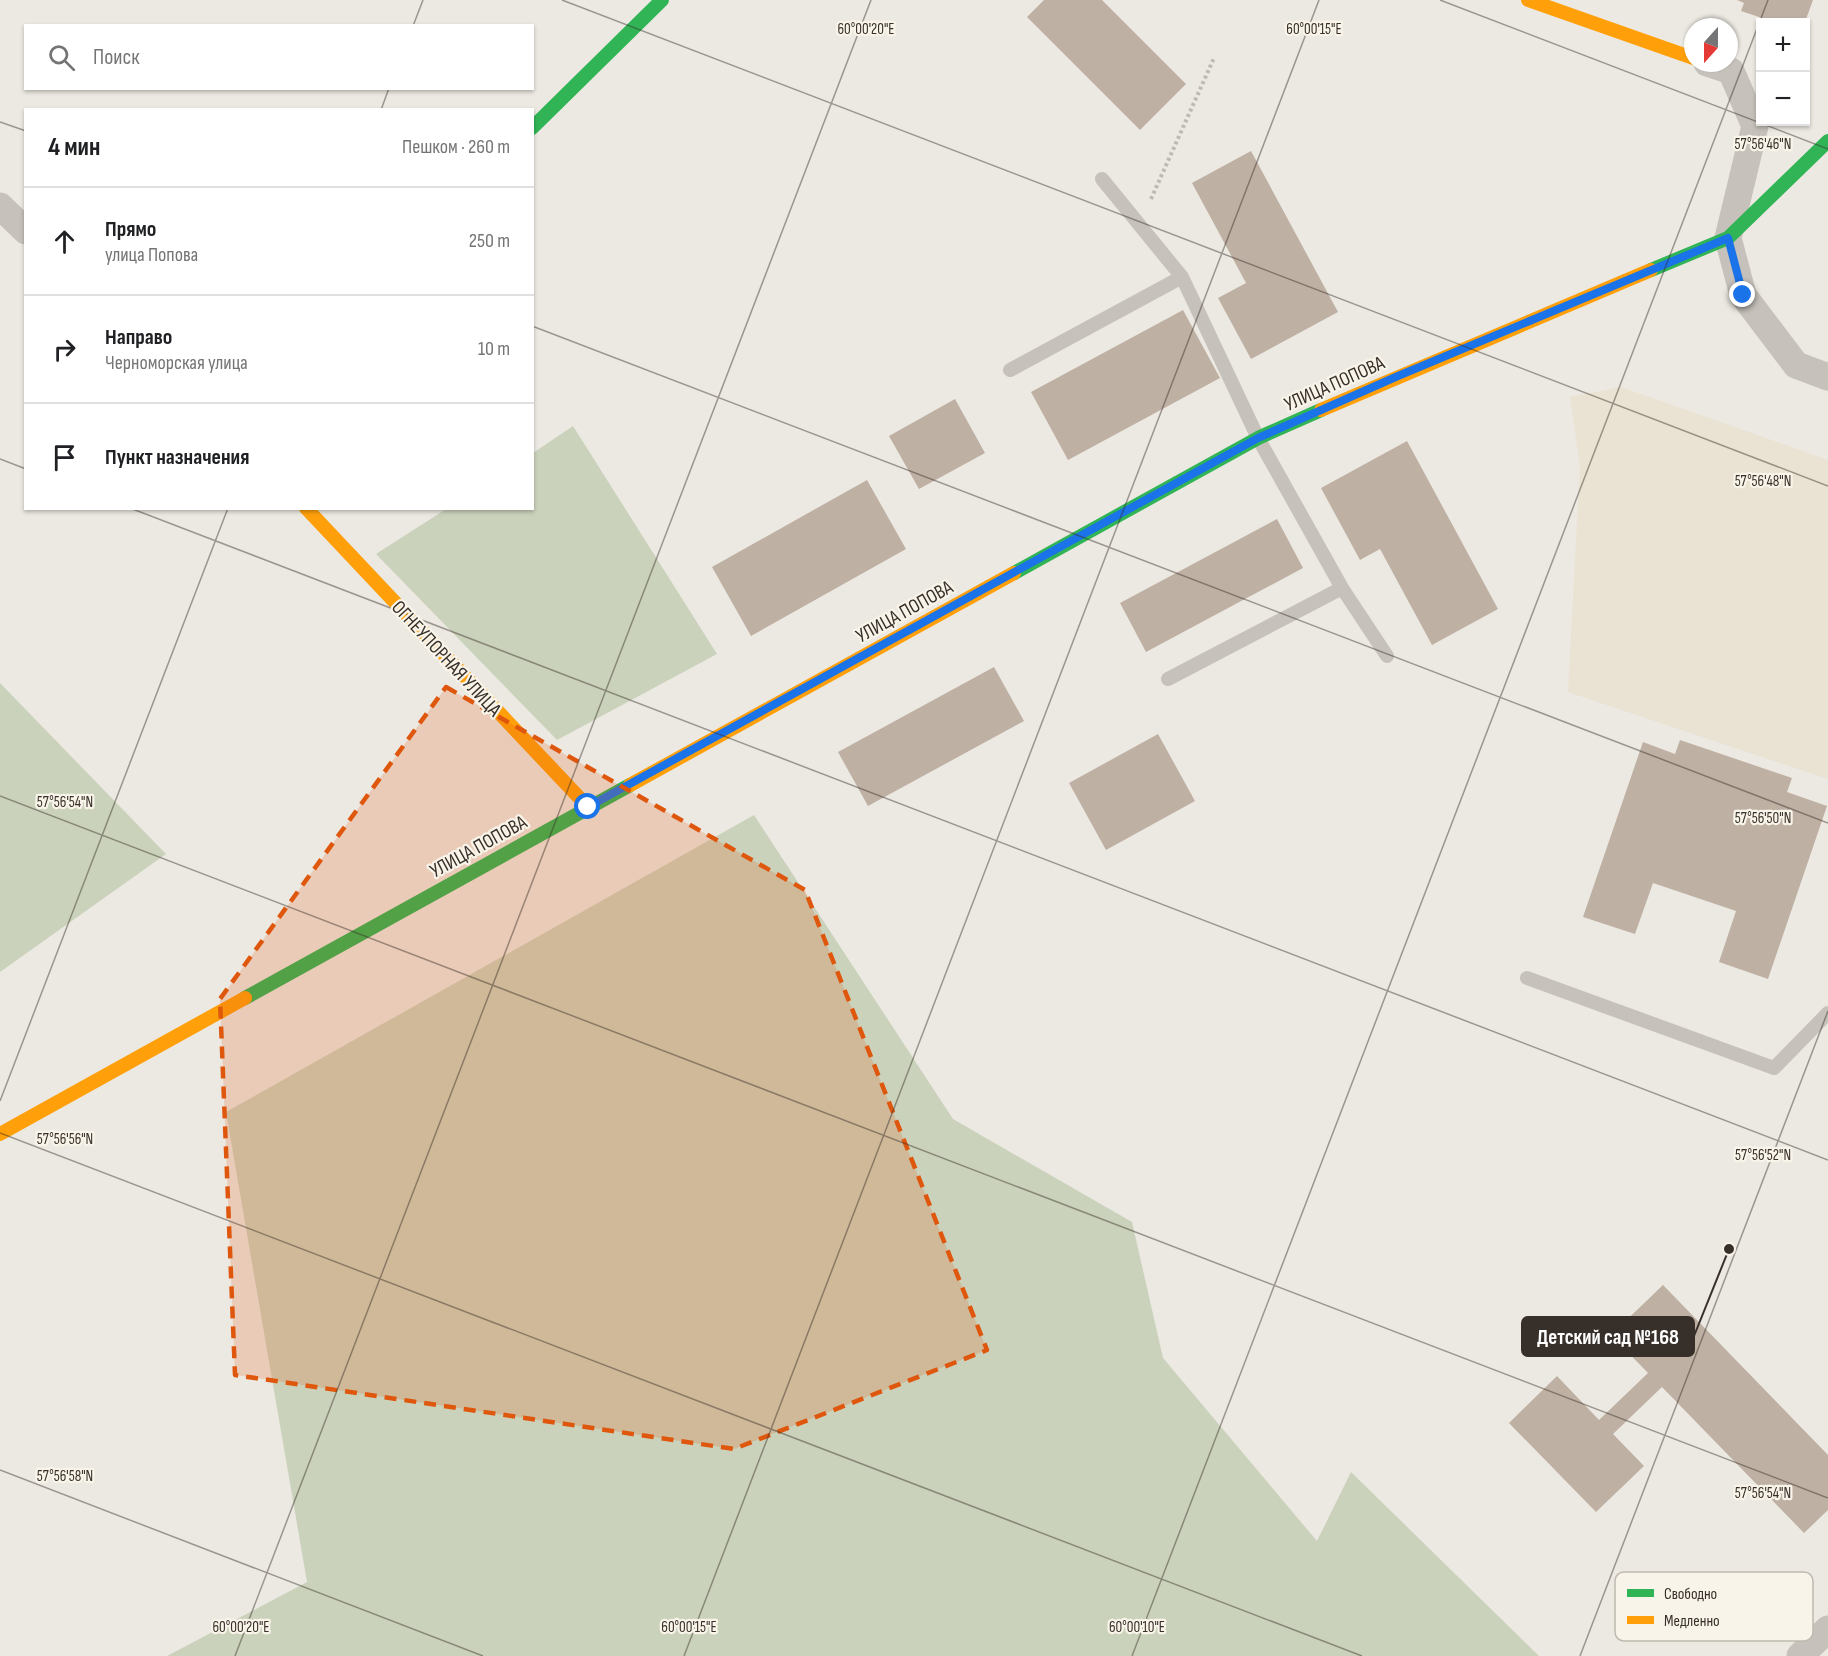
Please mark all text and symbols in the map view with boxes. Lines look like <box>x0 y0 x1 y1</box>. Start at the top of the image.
north arrow <box>1684 18 1738 72</box>
map controls <box>1756 18 1810 126</box>
button: + <box>1756 18 1810 72</box>
text: 60°00'20"E <box>838 20 894 39</box>
text: 60°00'15"E <box>1286 20 1342 39</box>
search box <box>24 24 534 90</box>
icon: search <box>45 41 78 74</box>
text: Поиск <box>93 44 139 71</box>
button: − <box>1756 72 1810 126</box>
text: 4 мин <box>48 132 100 163</box>
text: Пешком · 260 m <box>402 135 510 159</box>
text: 57°56'46"N <box>1735 135 1791 154</box>
text: Прямо <box>105 216 156 243</box>
icon: ahead <box>48 225 81 258</box>
text: 250 m <box>469 229 510 253</box>
text: улица Попова <box>105 243 198 267</box>
route end <box>1729 281 1755 307</box>
text: Направо <box>105 324 172 351</box>
icon: right <box>48 333 81 366</box>
text: 10 m <box>478 337 510 361</box>
text: Черноморская улица <box>105 351 248 375</box>
street label: УЛИЦА ПОПОВА <box>1281 351 1389 417</box>
icon: arrive <box>48 441 81 474</box>
text: Пункт назначения <box>105 444 249 471</box>
text: 57°56'48"N <box>1735 472 1791 491</box>
street label: УЛИЦА ПОПОВА <box>852 575 958 648</box>
street label: ОГНЕУПОРНАЯ УЛИЦА <box>386 596 506 722</box>
text: 57°56'54"N <box>37 793 93 812</box>
route start <box>574 793 600 819</box>
text: 57°56'50"N <box>1735 809 1791 828</box>
street label: УЛИЦА ПОПОВА <box>426 810 532 883</box>
text: 57°56'56"N <box>37 1130 93 1149</box>
text: 57°56'52"N <box>1735 1146 1791 1165</box>
callout: Детский сад №168 <box>1522 1317 1694 1356</box>
text: Детский сад №168 <box>1537 1325 1679 1350</box>
text: 57°56'58"N <box>37 1467 93 1486</box>
text: 57°56'54"N <box>1735 1484 1791 1503</box>
legend <box>1615 1572 1813 1641</box>
text: Свободно <box>1664 1585 1717 1604</box>
text: Медленно <box>1664 1612 1720 1631</box>
text: 60°00'20"E <box>213 1618 269 1637</box>
text: 60°00'15"E <box>661 1618 717 1637</box>
text: 60°00'10"E <box>1109 1618 1165 1637</box>

